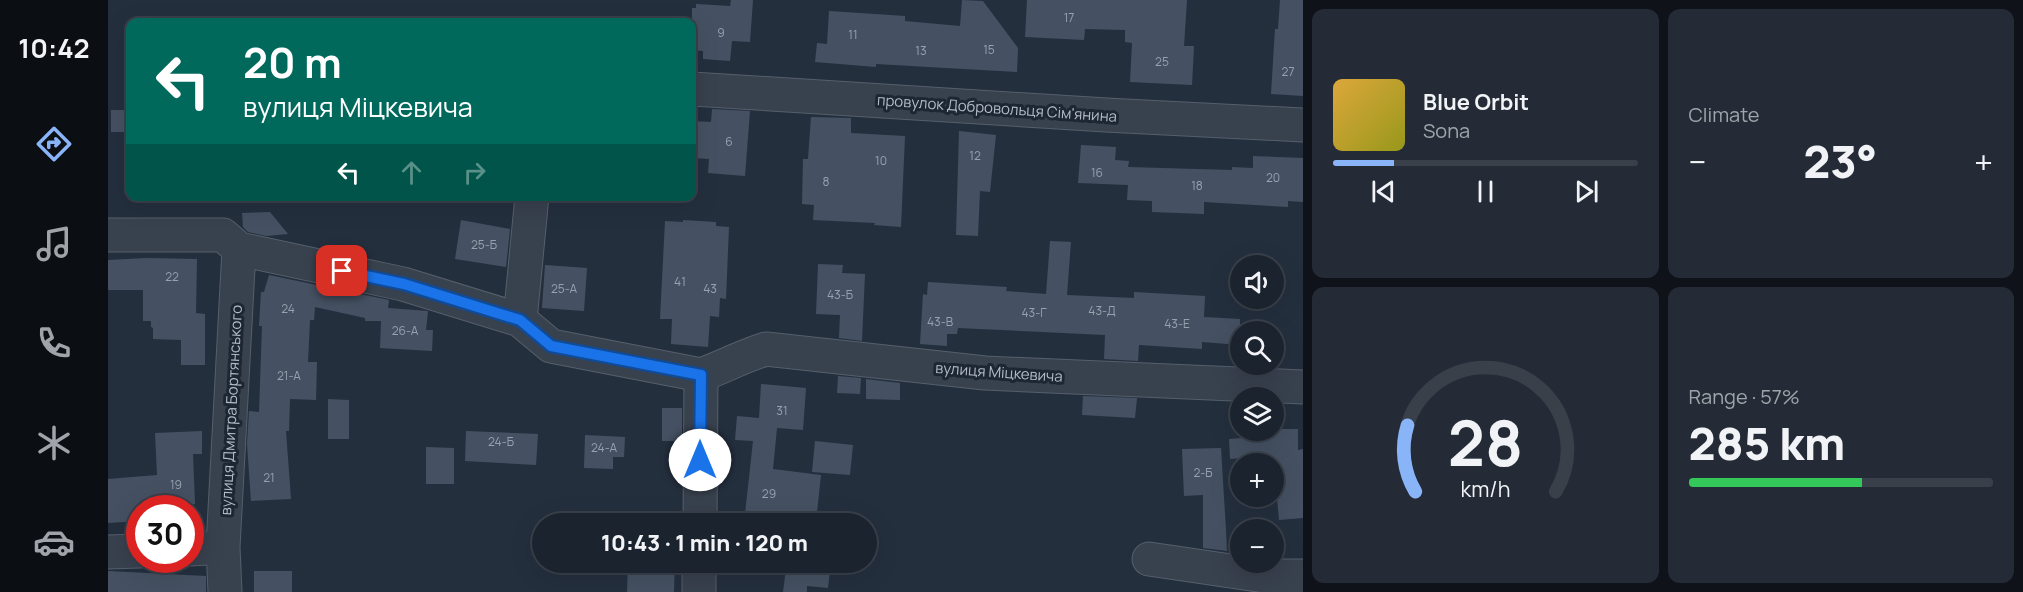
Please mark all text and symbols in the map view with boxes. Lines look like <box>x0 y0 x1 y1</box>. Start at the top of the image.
house number: 17 <box>1064 9 1074 26</box>
house number: 9 <box>717 24 725 41</box>
house number: 11 <box>848 26 858 43</box>
text: 10:42 <box>18 29 90 66</box>
text: 20 m <box>243 33 342 91</box>
house number: 15 <box>983 41 995 58</box>
icon: left <box>144 42 222 120</box>
house number: 13 <box>915 42 927 59</box>
house number: 25 <box>1155 53 1169 70</box>
house number: 27 <box>1282 63 1294 80</box>
text: Blue Orbit <box>1423 87 1529 117</box>
text: вулиця Міцкевича <box>243 88 473 125</box>
street label: провулок Добровольця Сім'янина <box>876 89 1118 127</box>
text: Climate <box>1689 101 1760 128</box>
text: Sona <box>1423 117 1470 144</box>
icon: directions <box>33 123 75 165</box>
text: 23° <box>1803 130 1877 192</box>
house number: 6 <box>725 133 733 150</box>
text: − <box>1689 139 1706 184</box>
text: + <box>1974 139 1993 184</box>
house number: 12 <box>969 147 981 164</box>
house number: 10 <box>875 152 887 169</box>
icon: left <box>332 156 365 189</box>
icon: ahead <box>395 156 428 189</box>
icon: right <box>458 156 491 189</box>
house number: 16 <box>1091 164 1103 181</box>
house number: 20 <box>1266 169 1280 186</box>
house number: 8 <box>823 173 830 190</box>
icon: previous <box>1367 175 1400 208</box>
icon: pause <box>1469 175 1502 208</box>
icon: next <box>1570 175 1603 208</box>
house number: 18 <box>1191 177 1203 194</box>
icon: music <box>33 223 75 265</box>
house number: 25-Б <box>471 236 497 253</box>
pin <box>316 245 367 296</box>
icon: arrive <box>325 254 358 287</box>
map controls <box>1230 255 1284 573</box>
button: sound <box>1230 255 1284 309</box>
house number: 22 <box>165 268 179 285</box>
house number: 41 <box>674 273 686 290</box>
house number: 25-А <box>551 280 577 297</box>
house number: 43 <box>703 280 717 297</box>
house number: 43-Б <box>827 286 853 303</box>
house number: 24 <box>281 300 295 317</box>
house number: 43-Д <box>1088 302 1116 319</box>
street label: вулиця Дмитра Бортянського <box>215 304 247 516</box>
house number: 43-Г <box>1021 304 1047 321</box>
house number: 43-В <box>927 313 953 330</box>
house number: 43-Е <box>1164 315 1190 332</box>
button: search <box>1230 321 1284 375</box>
icon: phone <box>33 322 75 364</box>
house number: 26-А <box>392 322 419 339</box>
street label: вулиця Міцкевича <box>935 357 1063 387</box>
house number: 21-А <box>277 367 301 384</box>
text: Range · 57% <box>1689 383 1800 410</box>
button: layers <box>1230 387 1284 441</box>
text: 28 <box>1448 399 1523 485</box>
house number: 31 <box>776 402 788 419</box>
text: 285 km <box>1689 412 1845 474</box>
icon: climate <box>33 422 75 464</box>
position arrow <box>668 428 732 492</box>
house number: 24-Б <box>488 433 514 450</box>
house number: 24-А <box>591 439 617 456</box>
button: + <box>1230 453 1284 507</box>
house number: 2-Б <box>1193 464 1213 481</box>
house number: 21 <box>263 469 275 486</box>
text: km/h <box>1460 474 1510 503</box>
house number: 19 <box>170 476 182 493</box>
house number: 29 <box>762 485 776 502</box>
speed limit sign: 30 <box>126 495 204 573</box>
button: − <box>1230 519 1284 573</box>
icon: car <box>33 521 75 563</box>
text: 10:43 · 1 min · 120 m <box>601 528 808 558</box>

